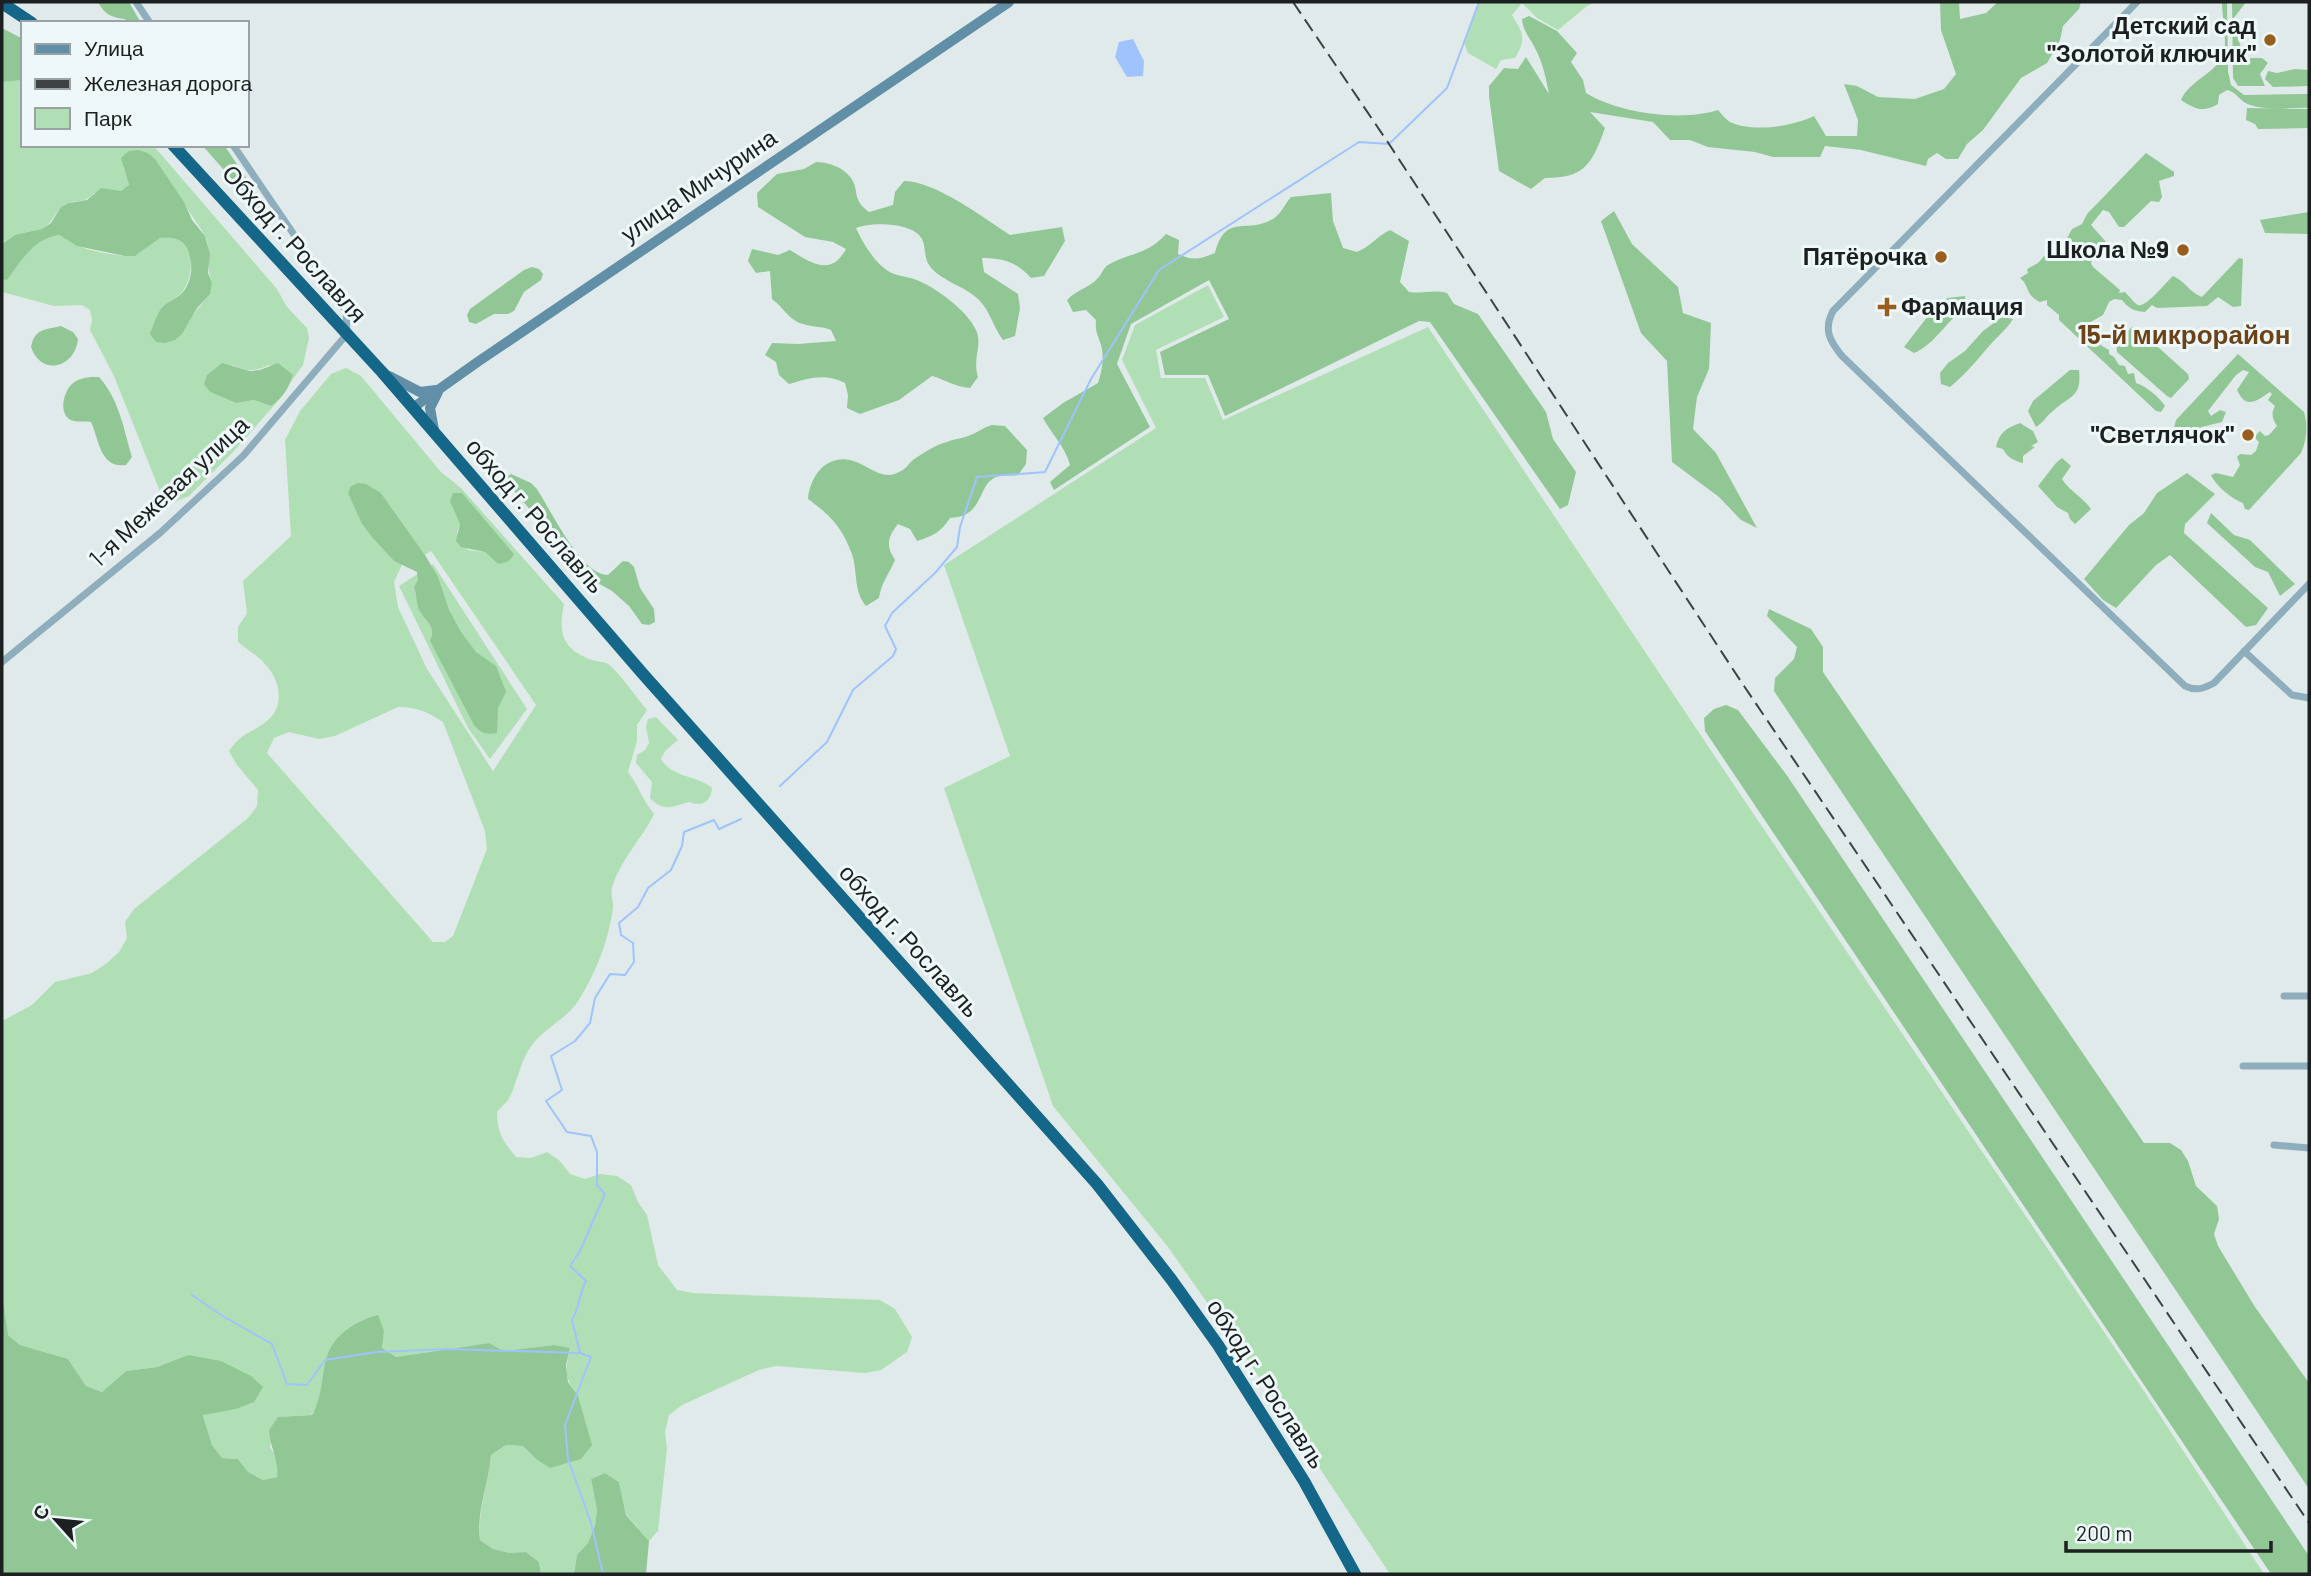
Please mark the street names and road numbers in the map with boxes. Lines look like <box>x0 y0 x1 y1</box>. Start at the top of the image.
street label: улица Мичурина <box>615 122 782 248</box>
street label: Обход г. Рославля <box>217 158 373 328</box>
street label: 1-я Межевая улица <box>82 409 254 572</box>
street label: обход г. Рославль <box>461 431 611 599</box>
street label: обход г. Рославль <box>834 857 987 1023</box>
street label: обход г. Рославль <box>1202 1293 1333 1473</box>

